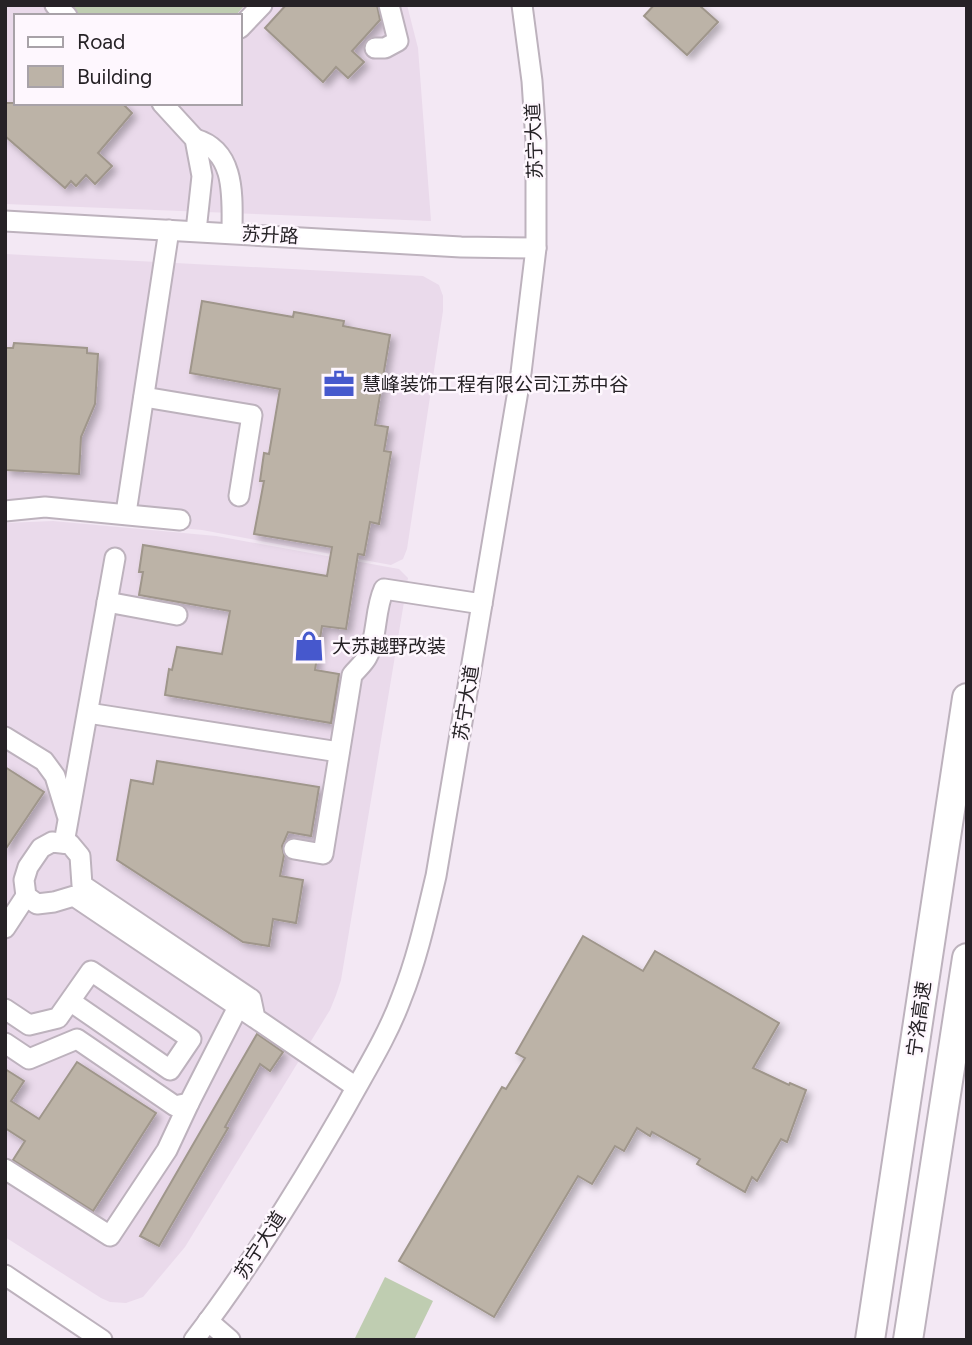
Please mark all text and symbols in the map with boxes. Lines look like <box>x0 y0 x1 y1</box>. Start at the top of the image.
legend <box>14 14 242 105</box>
text: Road <box>77 29 125 54</box>
text: Building <box>77 64 152 89</box>
street label: 苏宁大道 <box>521 103 547 179</box>
street label: 苏升路 <box>241 222 299 248</box>
office icon: 慧峰装饰工程有限公司江苏中谷 <box>322 367 356 401</box>
place label: 慧峰装饰工程有限公司江苏中谷 <box>362 373 628 396</box>
shop icon: 大苏越野改装 <box>292 629 326 663</box>
place label: 大苏越野改装 <box>332 635 446 658</box>
street label: 苏宁大道 <box>449 664 483 742</box>
street label: 宁洛高速 <box>902 980 936 1058</box>
street label: 苏宁大道 <box>230 1207 290 1283</box>

